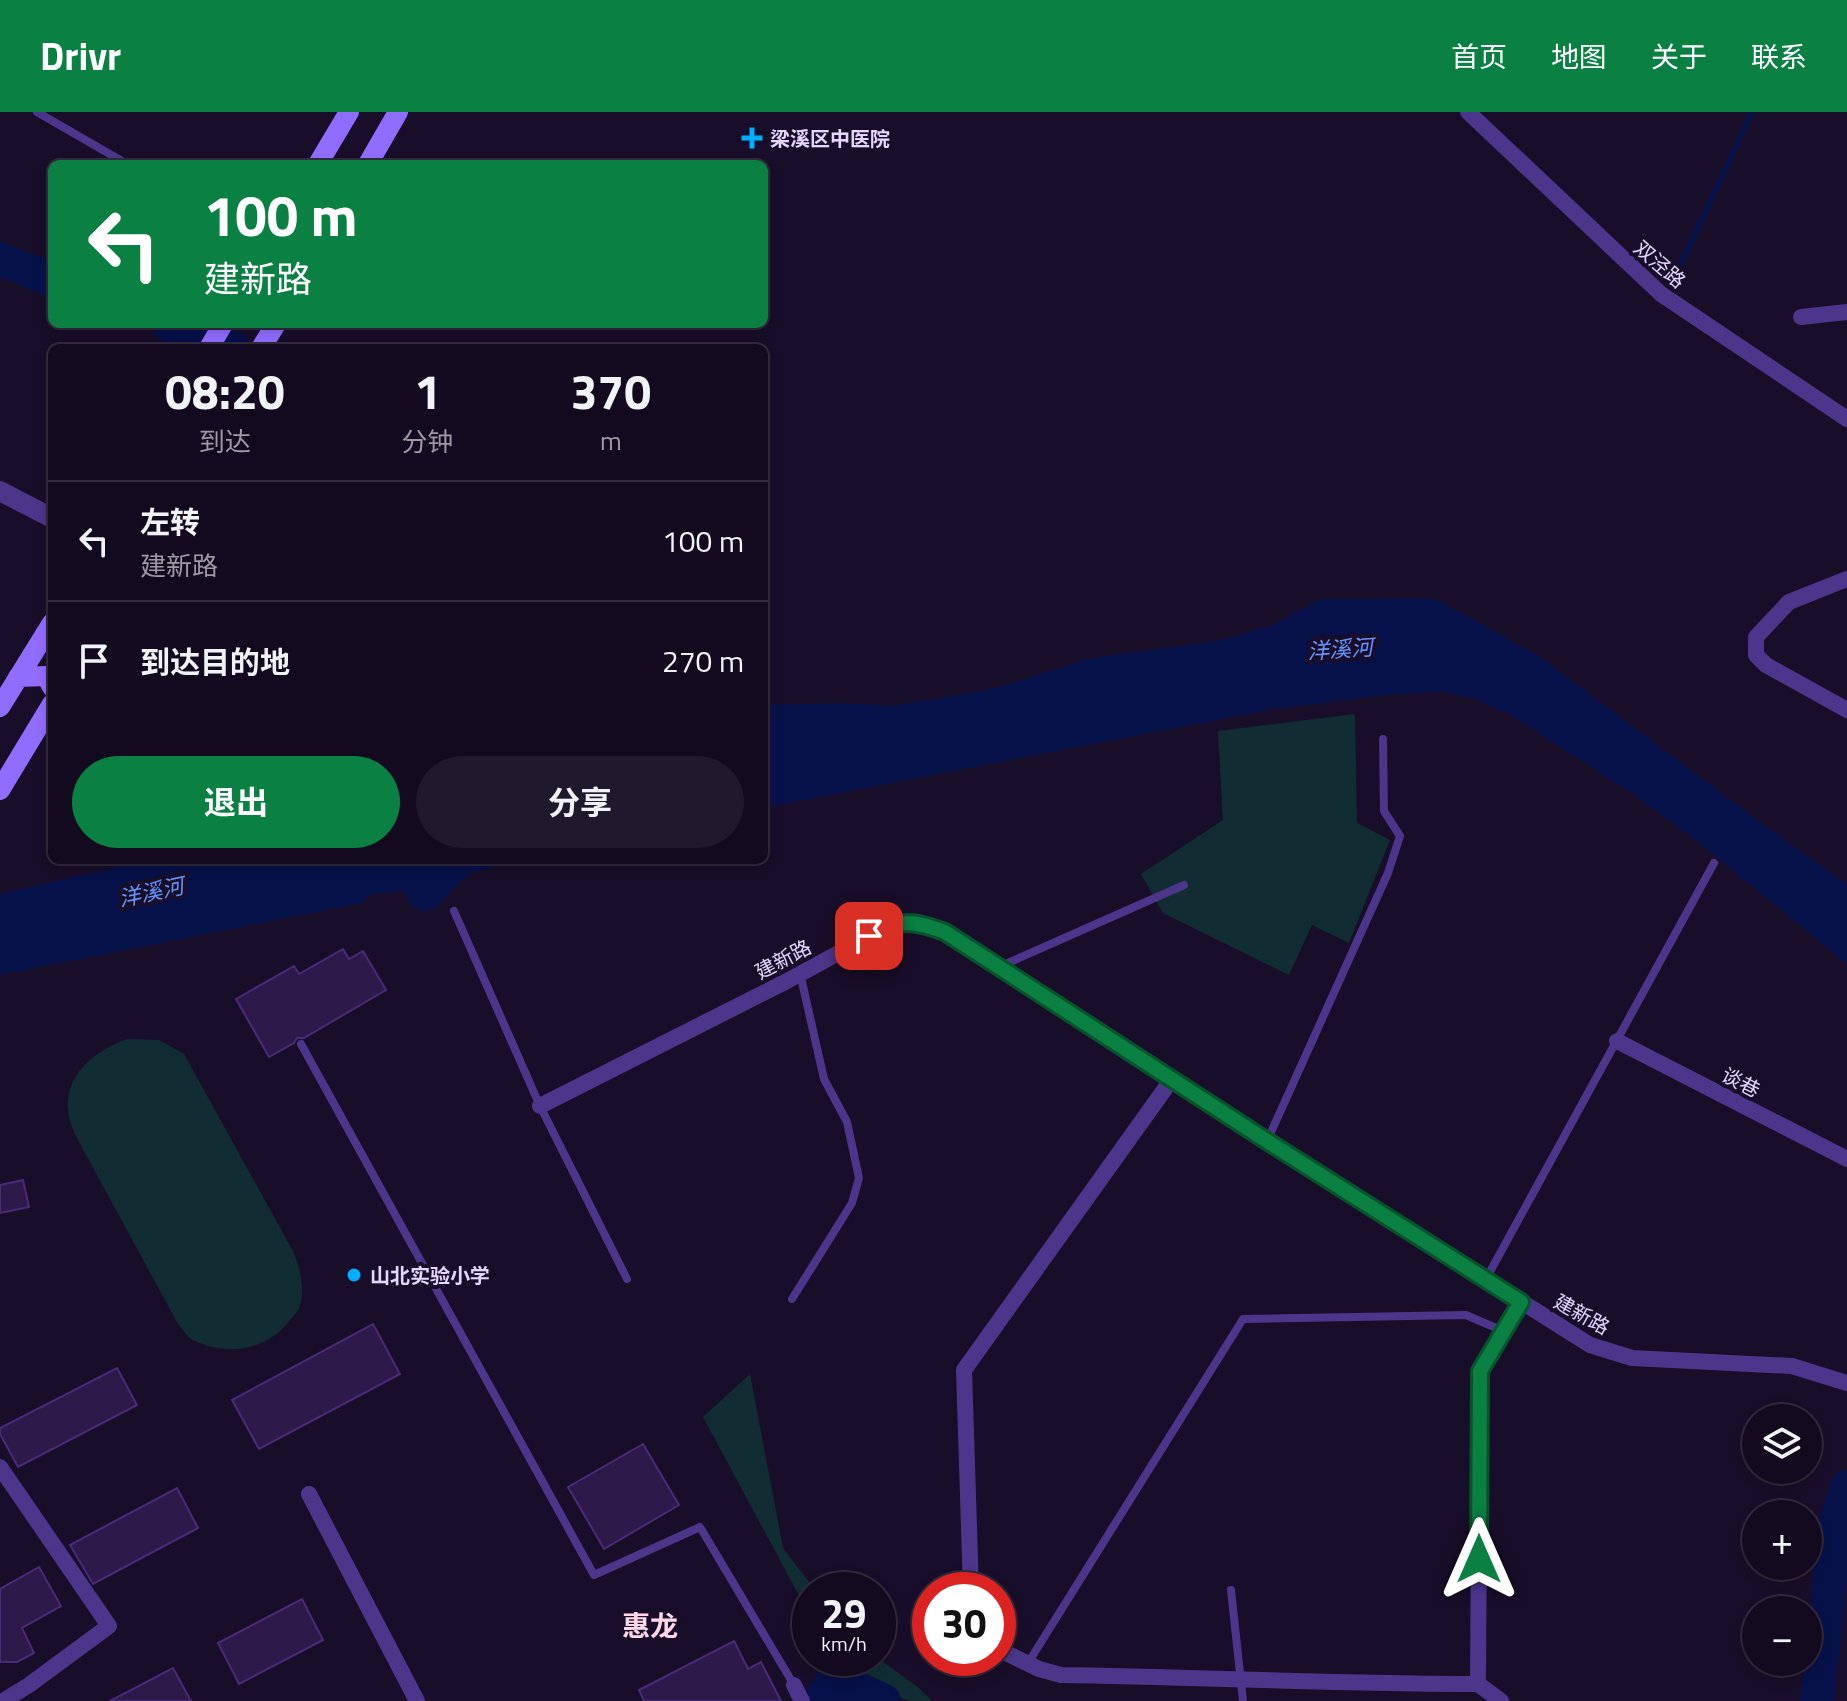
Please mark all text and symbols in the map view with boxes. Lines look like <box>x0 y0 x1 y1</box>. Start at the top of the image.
text: Drivr <box>40 27 121 85</box>
text: 首页 <box>1451 35 1507 78</box>
text: 地图 <box>1551 35 1607 78</box>
text: 关于 <box>1651 35 1707 78</box>
text: 联系 <box>1751 35 1807 78</box>
place label: 梁溪区中医院 <box>770 123 890 154</box>
marker: 梁溪区中医院 <box>741 127 763 149</box>
text: 100 m <box>204 173 357 258</box>
icon: left <box>72 192 176 296</box>
street label: 双泾路 <box>1627 233 1693 295</box>
text: 建新路 <box>204 251 312 306</box>
text: 08:20 <box>165 355 285 428</box>
text: 1 <box>414 355 441 428</box>
text: 370 <box>570 355 651 428</box>
text: m <box>600 421 622 460</box>
text: 到达 <box>199 422 251 461</box>
text: 分钟 <box>402 422 454 461</box>
text: 左转 <box>140 499 200 545</box>
text: 100 m <box>662 518 744 564</box>
icon: left <box>72 519 116 563</box>
text: 建新路 <box>140 546 218 585</box>
water label: 洋溪河 <box>1306 629 1378 668</box>
text: 270 m <box>662 638 744 684</box>
icon: arrive <box>72 639 116 683</box>
text: 到达目的地 <box>140 639 290 685</box>
button: 退出 <box>72 756 400 848</box>
button: 分享 <box>416 756 744 848</box>
water label: 洋溪河 <box>115 868 191 915</box>
pin <box>835 902 903 970</box>
icon: arrive <box>847 914 891 958</box>
street label: 建新路 <box>749 931 817 987</box>
street label: 谈巷 <box>1716 1059 1766 1105</box>
place label: 山北实验小学 <box>370 1260 490 1291</box>
marker: 山北实验小学 <box>345 1266 363 1284</box>
street label: 建新路 <box>1548 1286 1616 1342</box>
map controls <box>1742 1404 1822 1676</box>
button: layers <box>1742 1404 1822 1484</box>
button: + <box>1742 1500 1822 1580</box>
position arrow <box>1437 1517 1521 1601</box>
speed limit sign: 30 <box>912 1572 1016 1676</box>
text: 29 <box>822 1583 866 1644</box>
button: − <box>1742 1596 1822 1676</box>
district label: 惠龙 <box>622 1604 678 1647</box>
text: km/h <box>821 1628 867 1659</box>

